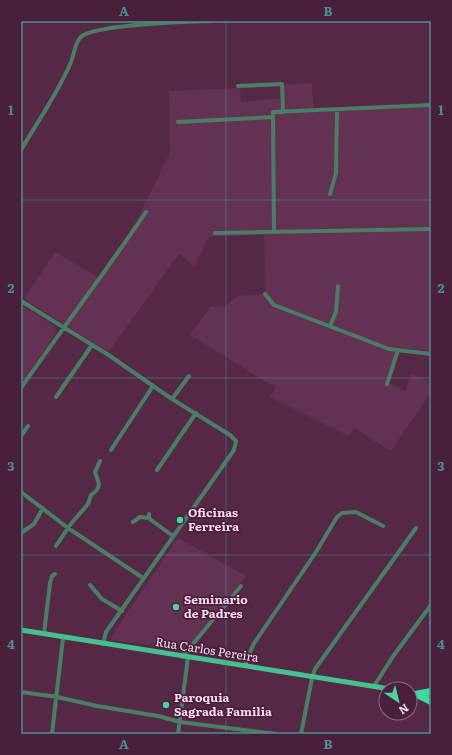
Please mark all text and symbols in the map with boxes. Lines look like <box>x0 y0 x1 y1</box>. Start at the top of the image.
text: A <box>119 1 129 20</box>
text: B <box>324 1 333 20</box>
text: 1 <box>8 100 14 119</box>
text: 1 <box>438 100 444 119</box>
text: 2 <box>8 278 15 297</box>
text: 2 <box>438 278 445 297</box>
text: 3 <box>7 456 15 475</box>
text: 3 <box>437 456 445 475</box>
place label: Oficinas Ferreira <box>188 503 239 535</box>
marker: Oficinas Ferreira <box>175 515 185 525</box>
place label: Seminario de Padres <box>184 590 248 622</box>
marker: Seminario de Padres <box>171 602 181 612</box>
street label: Rua Carlos Pereira <box>154 632 261 666</box>
text: 4 <box>7 634 15 653</box>
text: 4 <box>437 634 445 653</box>
north arrow <box>378 681 418 721</box>
place label: Paroquia Sagrada Familia <box>174 688 272 720</box>
marker: Paroquia Sagrada Familia <box>161 700 171 710</box>
text: N <box>396 701 413 719</box>
text: A <box>119 734 129 753</box>
text: B <box>324 734 333 753</box>

